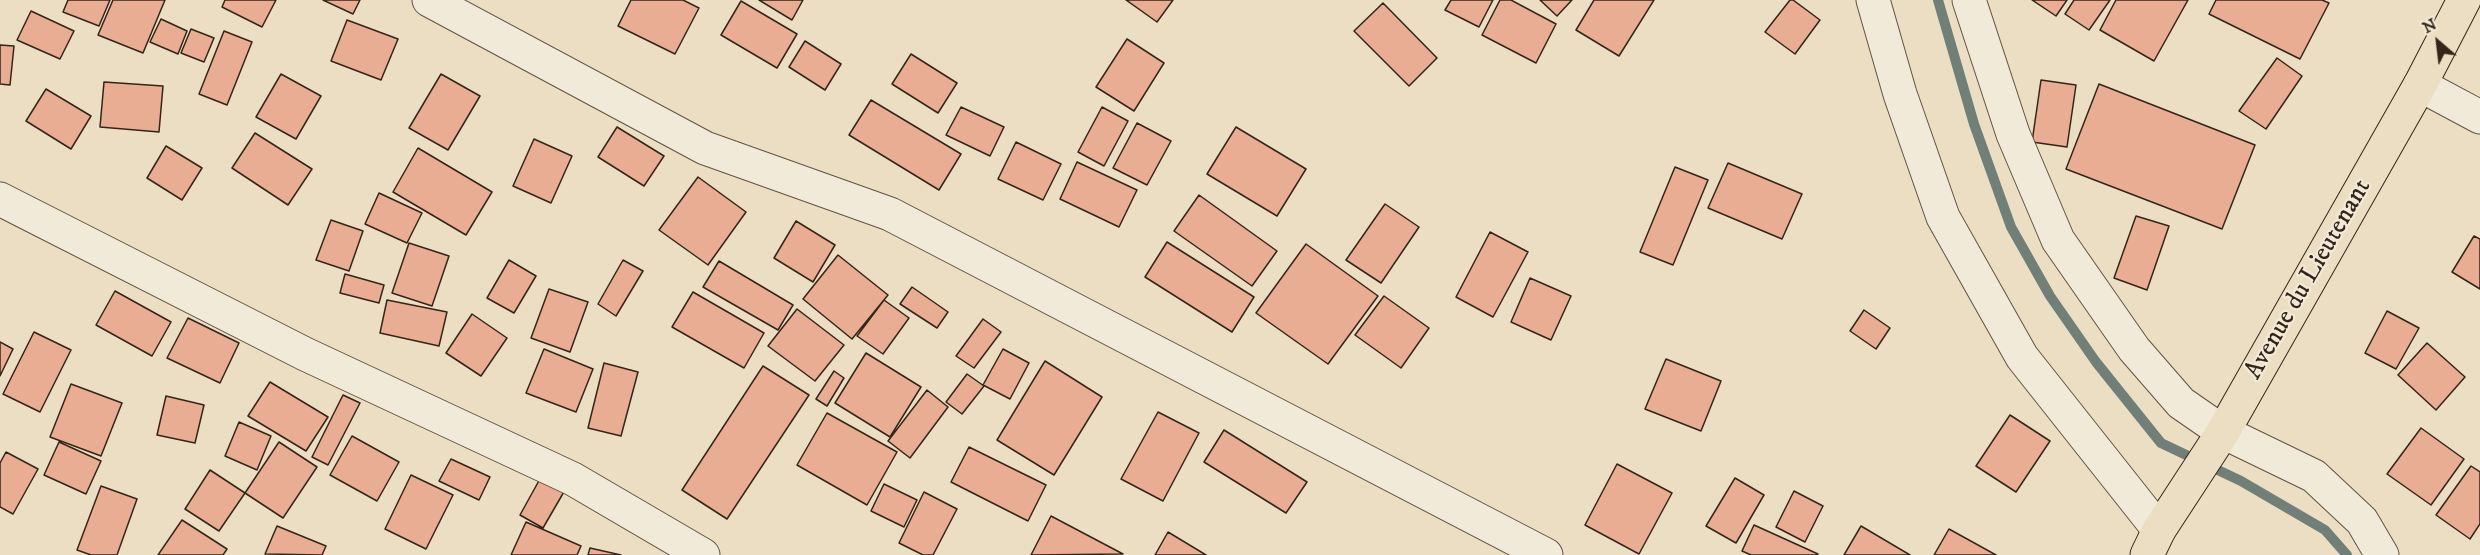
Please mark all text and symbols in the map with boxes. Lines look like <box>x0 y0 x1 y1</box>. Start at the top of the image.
north arrow <box>2408 12 2468 72</box>
text: N <box>2419 14 2440 38</box>
street label: Avenue du Lieutenant <box>2239 174 2379 386</box>

